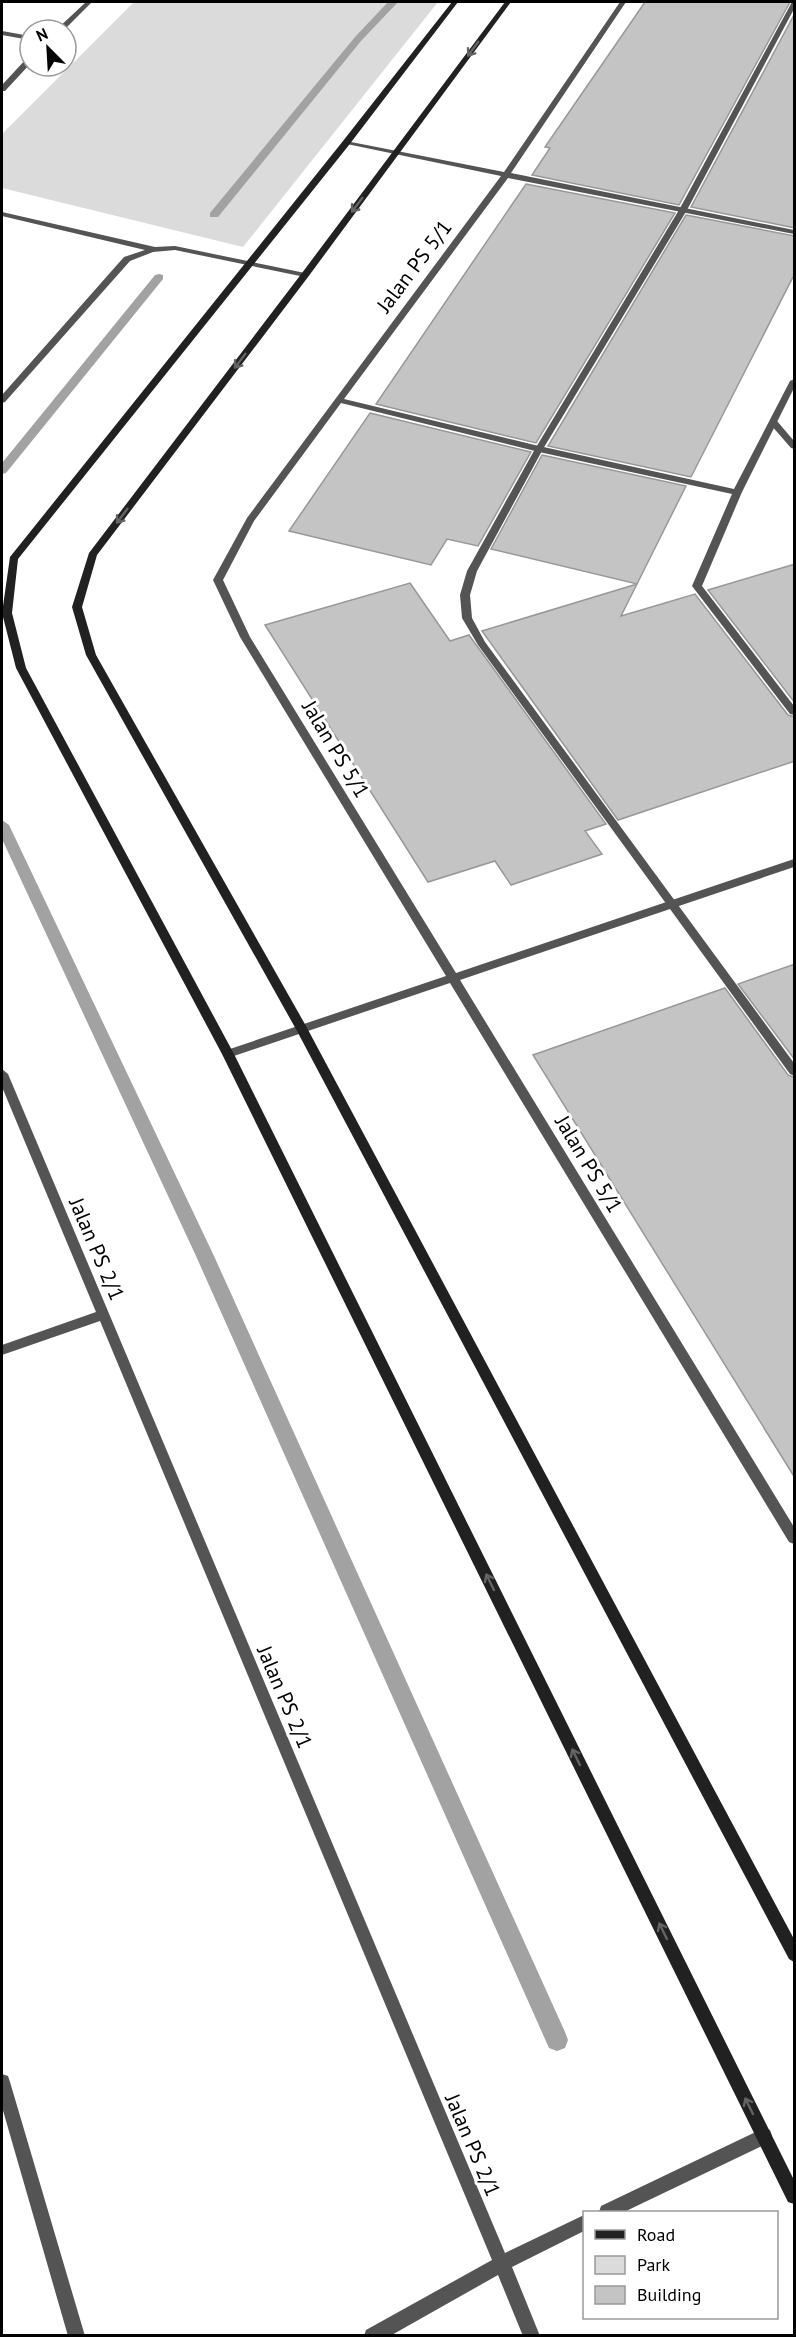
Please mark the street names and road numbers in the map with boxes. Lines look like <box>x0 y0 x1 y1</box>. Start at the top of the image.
street label: Jalan PS 5/1 <box>370 214 458 318</box>
street label: Jalan PS 5/1 <box>296 694 376 803</box>
street label: Jalan PS 5/1 <box>549 1109 629 1218</box>
street label: Jalan PS 2/1 <box>63 1193 131 1304</box>
street label: Jalan PS 2/1 <box>251 1641 319 1752</box>
street label: Jalan PS 2/1 <box>439 2089 507 2200</box>

